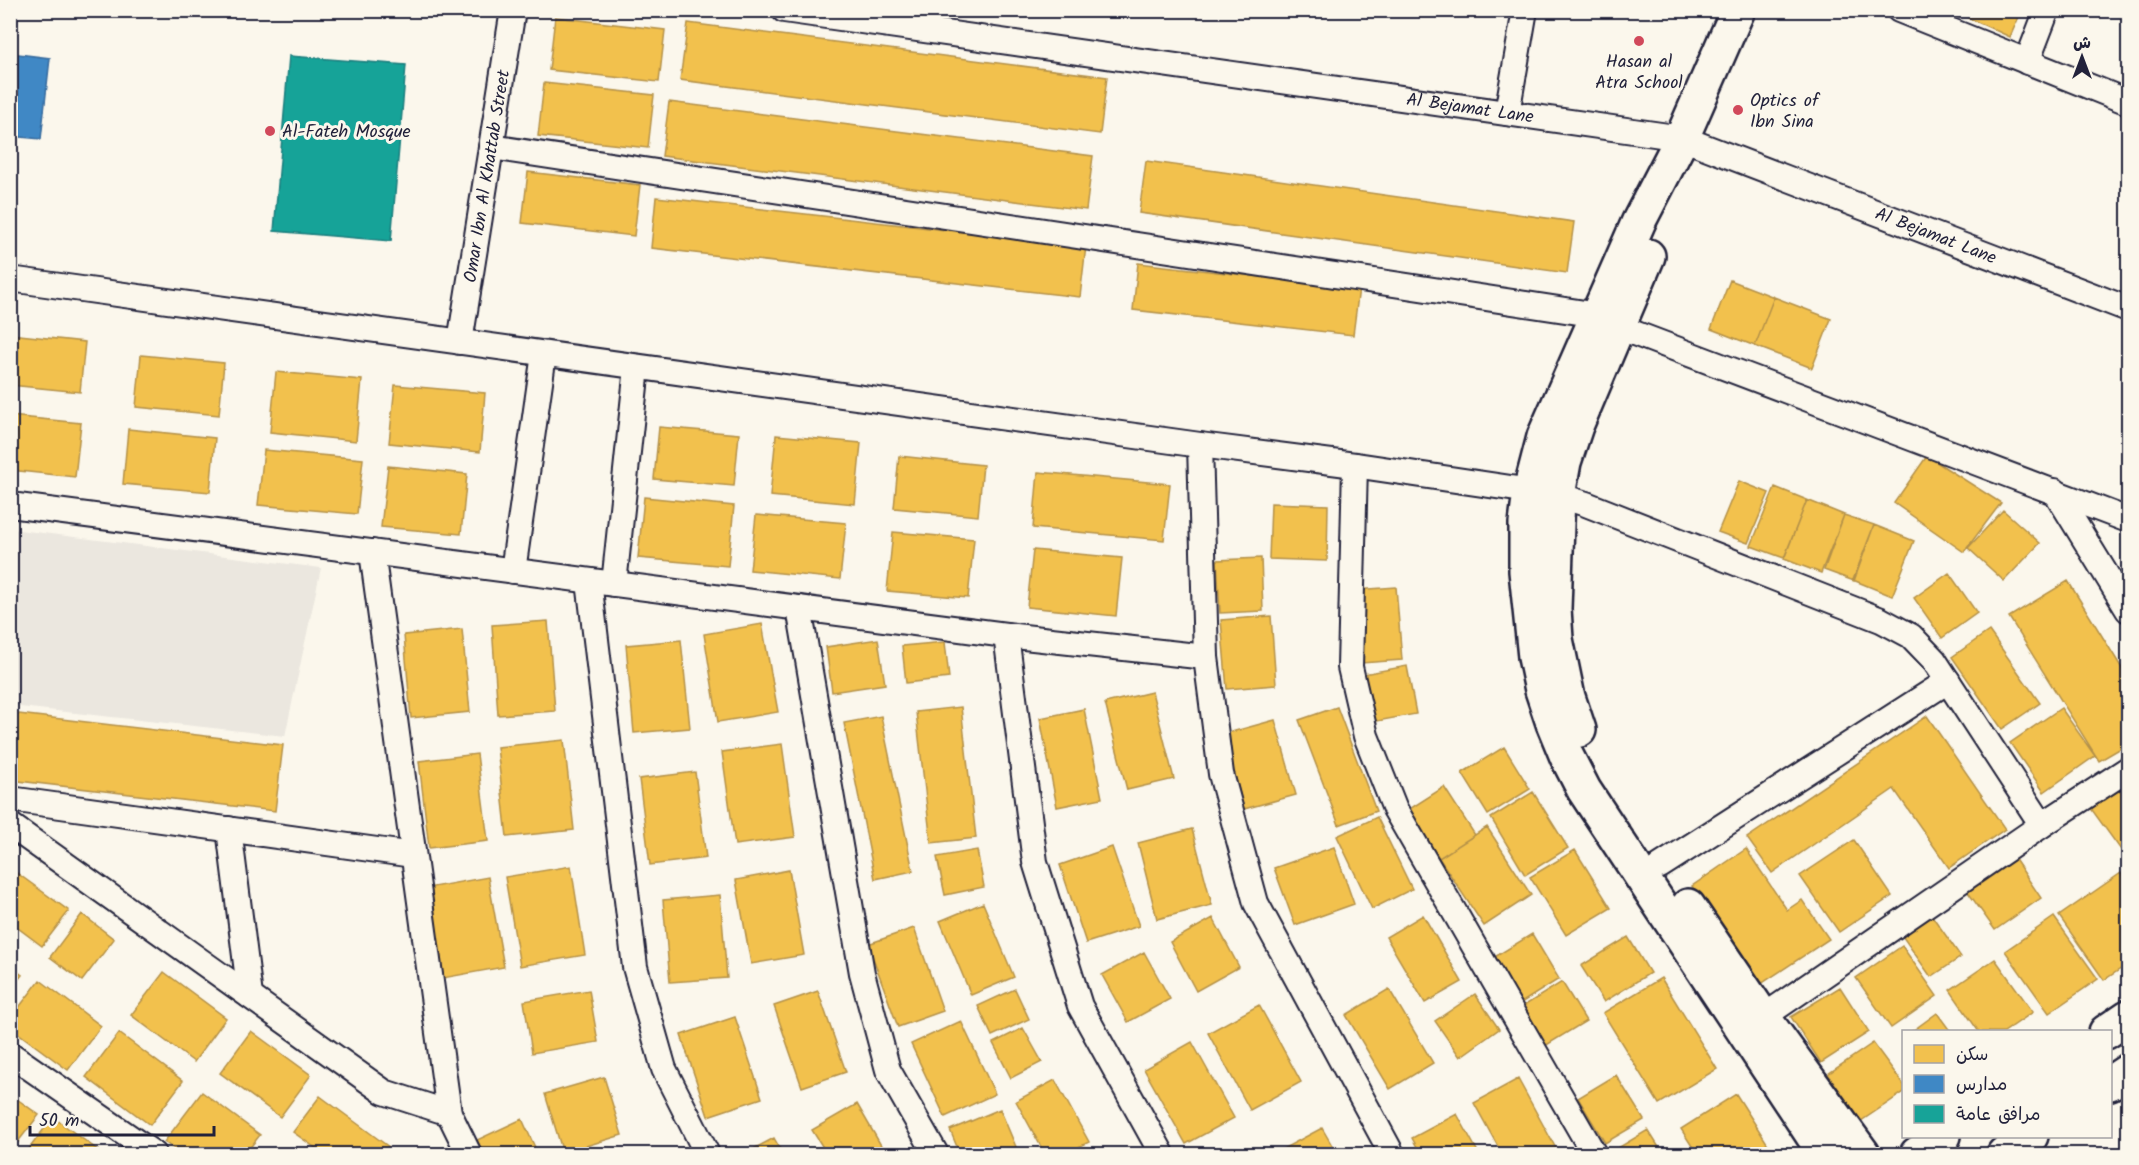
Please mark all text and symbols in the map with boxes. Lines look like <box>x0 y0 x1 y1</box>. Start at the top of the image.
north arrow <box>2052 27 2112 87</box>
text: ش <box>2073 31 2091 56</box>
marker: Hasan al Atra School <box>1632 34 1646 48</box>
place label: Hasan al Atra School <box>1595 48 1683 98</box>
street label: Omar Ibn Al Khattab Street <box>457 67 519 285</box>
street label: Al Bejamat Lane <box>1404 86 1535 133</box>
place label: Optics of Ibn Sina <box>1750 87 1821 137</box>
marker: Optics of Ibn Sina <box>1731 103 1745 117</box>
place label: Al-Fateh Mosque <box>282 118 411 147</box>
marker: Al-Fateh Mosque <box>263 124 277 138</box>
street label: Al Bejamat Lane <box>1870 200 2000 273</box>
legend <box>1902 1030 2112 1138</box>
text: سكن <box>1956 1041 1988 1070</box>
text: مدارس <box>1956 1071 2007 1100</box>
scale bar <box>30 1099 214 1137</box>
text: مرافق عامة <box>1956 1101 2040 1130</box>
text: 50 m <box>39 1107 79 1136</box>

